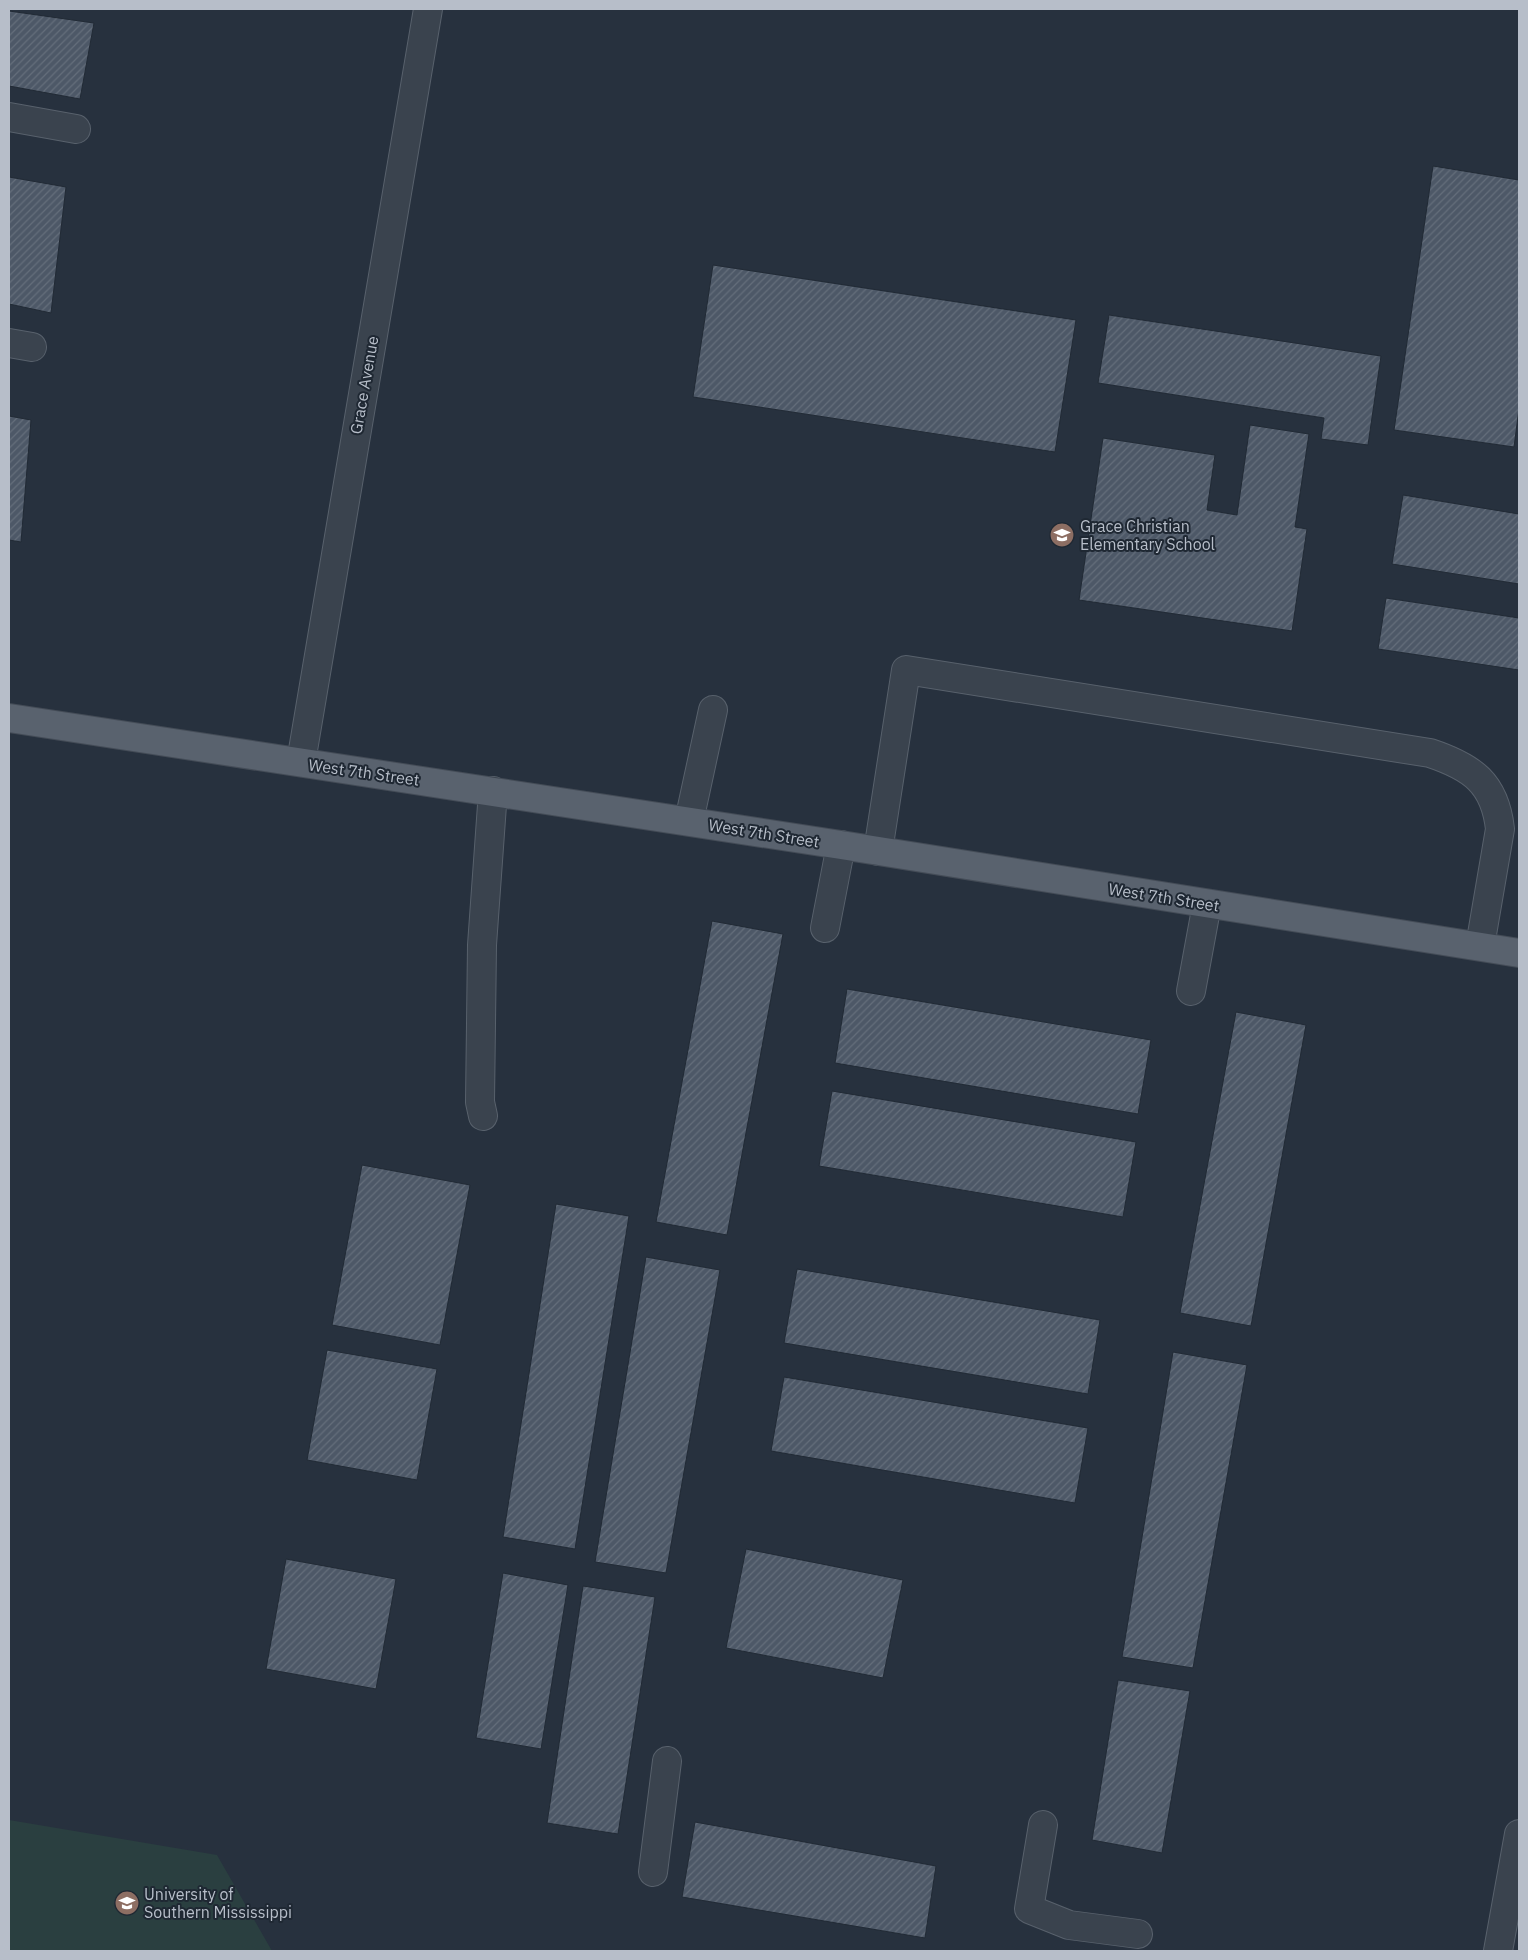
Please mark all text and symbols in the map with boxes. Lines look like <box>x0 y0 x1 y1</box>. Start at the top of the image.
street label: Grace Avenue <box>346 334 383 436</box>
place label: Grace Christian Elementary School <box>1080 516 1215 554</box>
school or university icon: Grace Christian Elementary School <box>1049 522 1075 548</box>
street label: West 7th Street <box>307 754 421 790</box>
street label: West 7th Street <box>707 814 821 852</box>
street label: West 7th Street <box>1107 878 1221 916</box>
place label: University of Southern Mississippi <box>144 1884 292 1922</box>
school or university icon: University of Southern Mississippi <box>114 1890 140 1916</box>

